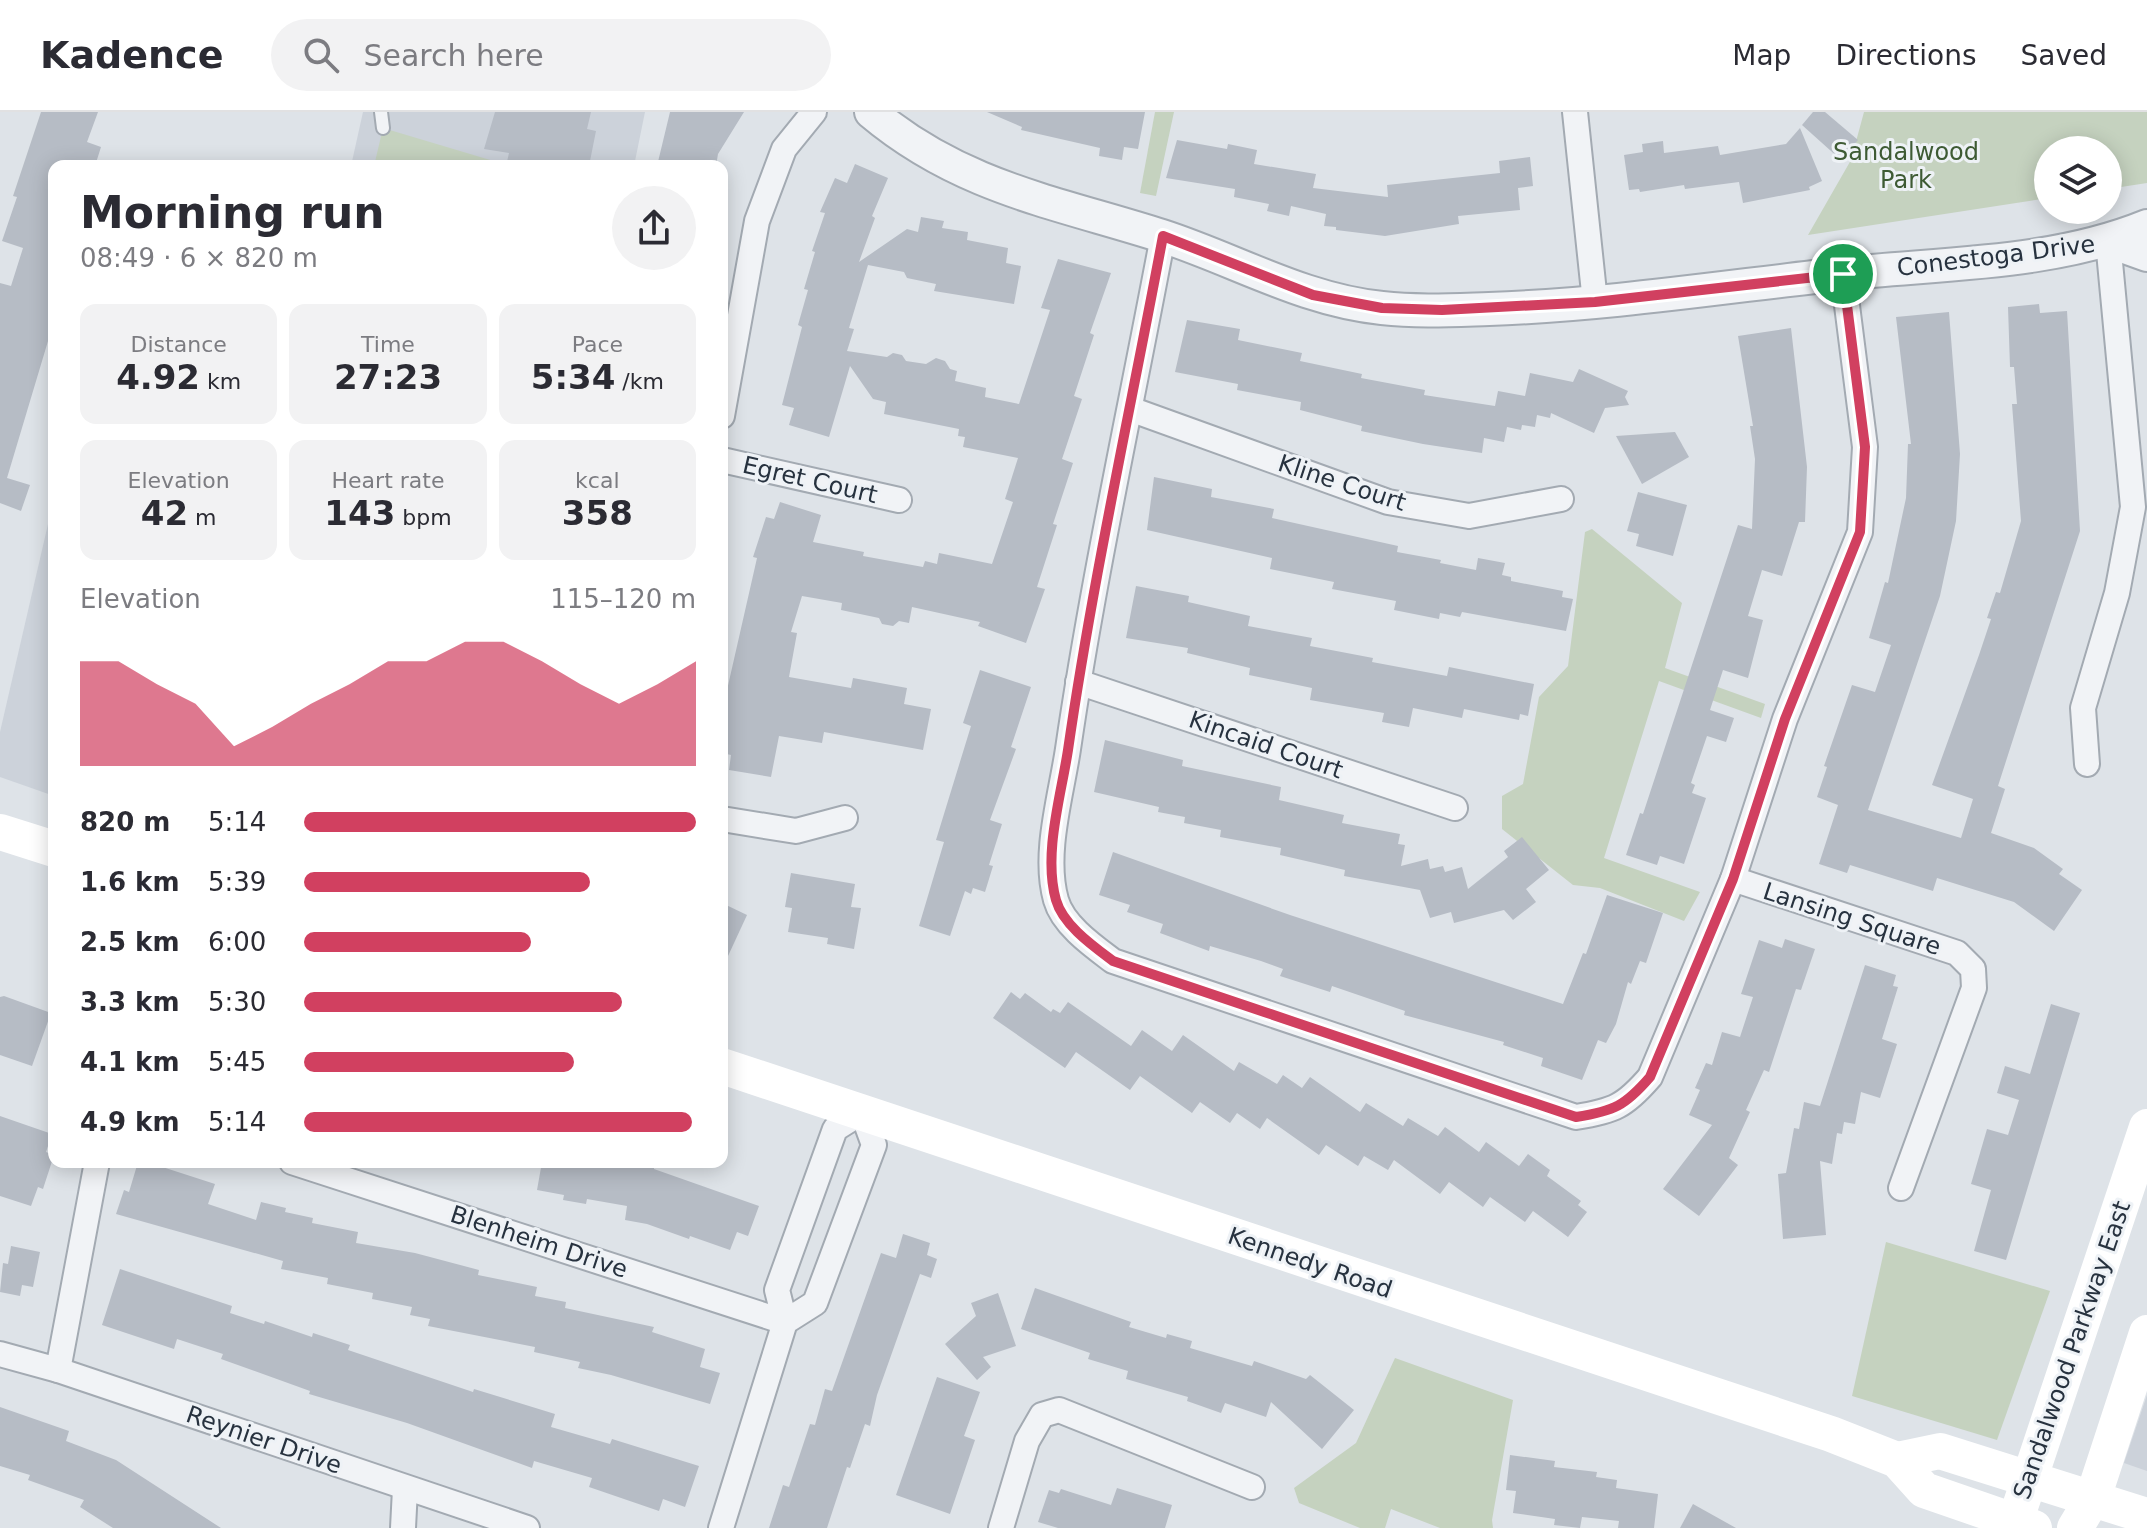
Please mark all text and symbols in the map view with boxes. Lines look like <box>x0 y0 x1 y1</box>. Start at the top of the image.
search box <box>271 19 831 91</box>
text: Kadence <box>40 33 223 77</box>
icon: search <box>299 33 343 77</box>
text: Search here <box>363 38 544 73</box>
text: Map <box>1732 39 1791 72</box>
text: Directions <box>1835 39 1976 72</box>
text: Saved <box>2020 39 2107 72</box>
map controls <box>2034 136 2122 224</box>
button: layers <box>2034 136 2122 224</box>
park label: Sandalwood Park <box>1833 138 1979 194</box>
button: share <box>612 186 696 270</box>
text: Morning run <box>80 187 385 238</box>
street label: Conestoga Drive <box>1895 230 2097 282</box>
pin <box>1809 240 1877 308</box>
text: 08:49 · 6 × 820 m <box>80 243 318 273</box>
icon: arrive <box>1821 252 1865 296</box>
text: Distance <box>131 332 227 357</box>
text: Time <box>361 332 415 357</box>
text: Pace <box>572 332 623 357</box>
text: 4.92 <box>116 357 200 397</box>
text: 27:23 <box>334 357 442 397</box>
text: 5:34 <box>531 357 615 397</box>
text: km <box>200 369 241 394</box>
text: /km <box>615 369 664 394</box>
street label: Kline Court <box>1275 449 1409 517</box>
street label: Egret Court <box>740 451 880 509</box>
text: Elevation <box>128 468 230 493</box>
text: Heart rate <box>332 468 444 493</box>
text: kcal <box>575 468 620 493</box>
text: 42 <box>141 493 188 533</box>
text: 143 <box>324 493 395 533</box>
text: 358 <box>562 493 633 533</box>
text: m <box>188 505 217 530</box>
text: bpm <box>395 505 452 530</box>
text: Elevation <box>80 584 201 614</box>
text: 115–120 m <box>550 584 696 614</box>
street label: Kincaid Court <box>1185 706 1347 784</box>
text: 820 m <box>80 807 170 837</box>
text: 5:14 <box>208 807 266 837</box>
text: 1.6 km <box>80 867 180 897</box>
text: 5:39 <box>208 867 266 897</box>
street label: Lansing Square <box>1760 877 1944 961</box>
text: 2.5 km <box>80 927 180 957</box>
text: 6:00 <box>208 927 266 957</box>
text: 3.3 km <box>80 987 180 1017</box>
text: 5:30 <box>208 987 266 1017</box>
text: 4.1 km <box>80 1047 180 1077</box>
text: 5:45 <box>208 1047 266 1077</box>
text: 4.9 km <box>80 1107 180 1137</box>
text: 5:14 <box>208 1107 266 1137</box>
street label: Sandalwood Parkway East <box>2008 1197 2136 1503</box>
street label: Blenheim Drive <box>447 1200 631 1284</box>
street label: Kennedy Road <box>1224 1222 1396 1304</box>
street label: Reynier Drive <box>183 1400 345 1480</box>

